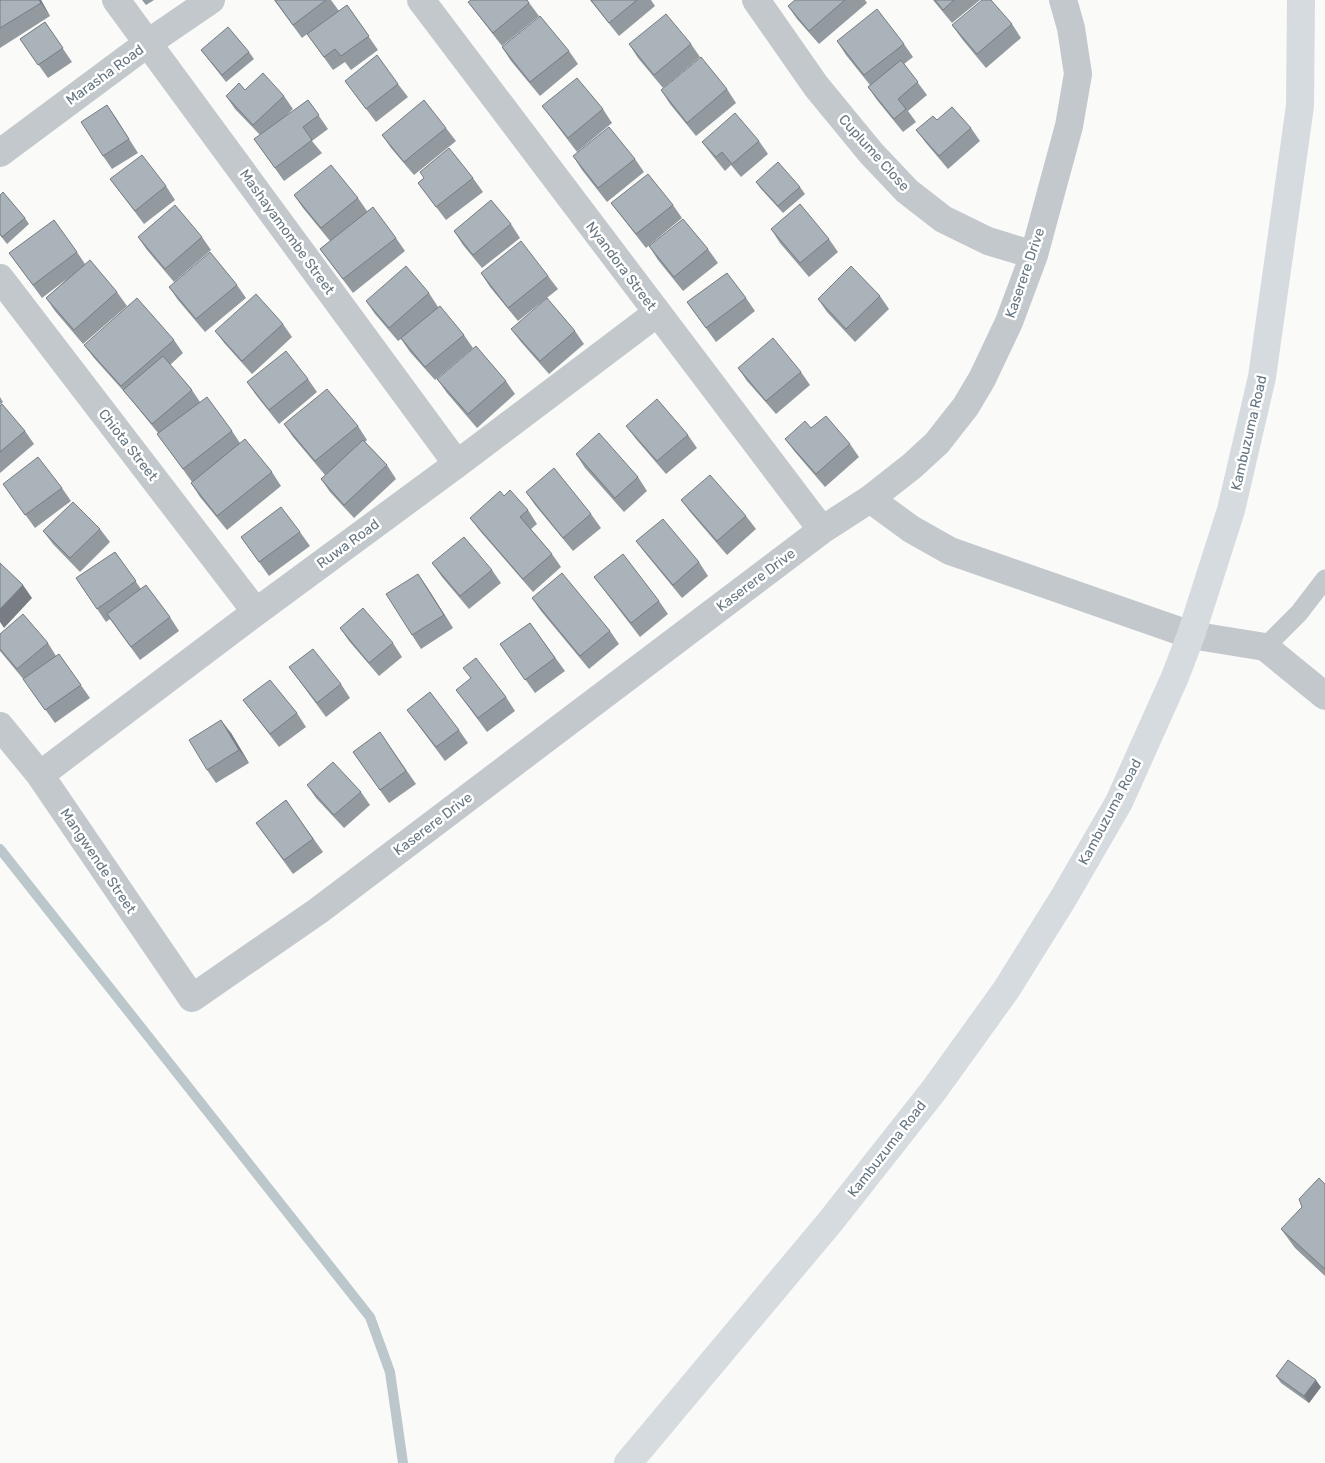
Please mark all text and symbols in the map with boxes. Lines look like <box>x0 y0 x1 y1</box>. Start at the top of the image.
street label: Marasha Road <box>63 41 147 109</box>
street label: Cuplume Close <box>835 111 913 195</box>
street label: Mashayamombe Street <box>236 166 338 298</box>
street label: Nyandora Street <box>582 218 660 314</box>
street label: Kaserere Drive <box>1002 226 1048 320</box>
street label: Kambuzuma Road <box>1227 374 1271 492</box>
street label: Chiota Street <box>95 406 162 485</box>
street label: Ruwa Road <box>313 516 383 572</box>
street label: Kaserere Drive <box>713 545 799 615</box>
street label: Kambuzuma Road <box>1075 756 1145 868</box>
street label: Kaserere Drive <box>390 789 476 859</box>
street label: Mangwende Street <box>57 805 140 917</box>
street label: Kambuzuma Road <box>844 1097 930 1201</box>

